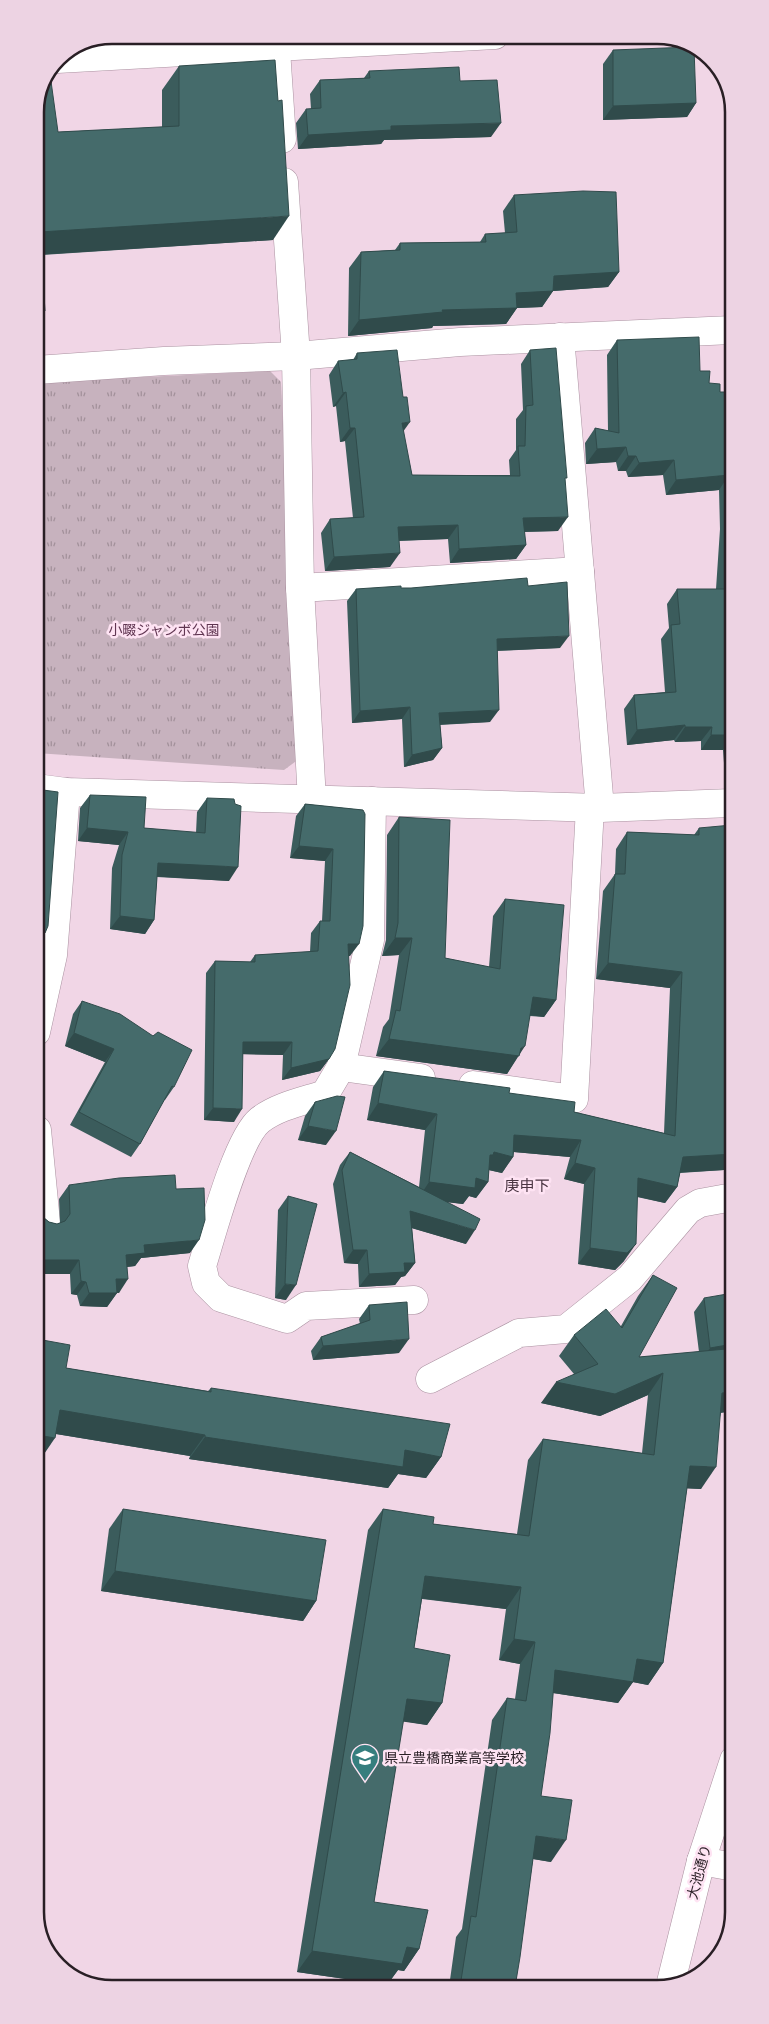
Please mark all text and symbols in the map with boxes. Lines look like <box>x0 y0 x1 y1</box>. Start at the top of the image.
park label: 小畷ジャンボ公園 <box>108 622 220 638</box>
district label: 庚申下 <box>504 1177 550 1195</box>
school or university icon: 県立豊橋商業高等学校 <box>350 1743 380 1782</box>
place label: 県立豊橋商業高等学校 <box>384 1750 524 1766</box>
street label: 大池通り <box>684 1843 714 1901</box>

